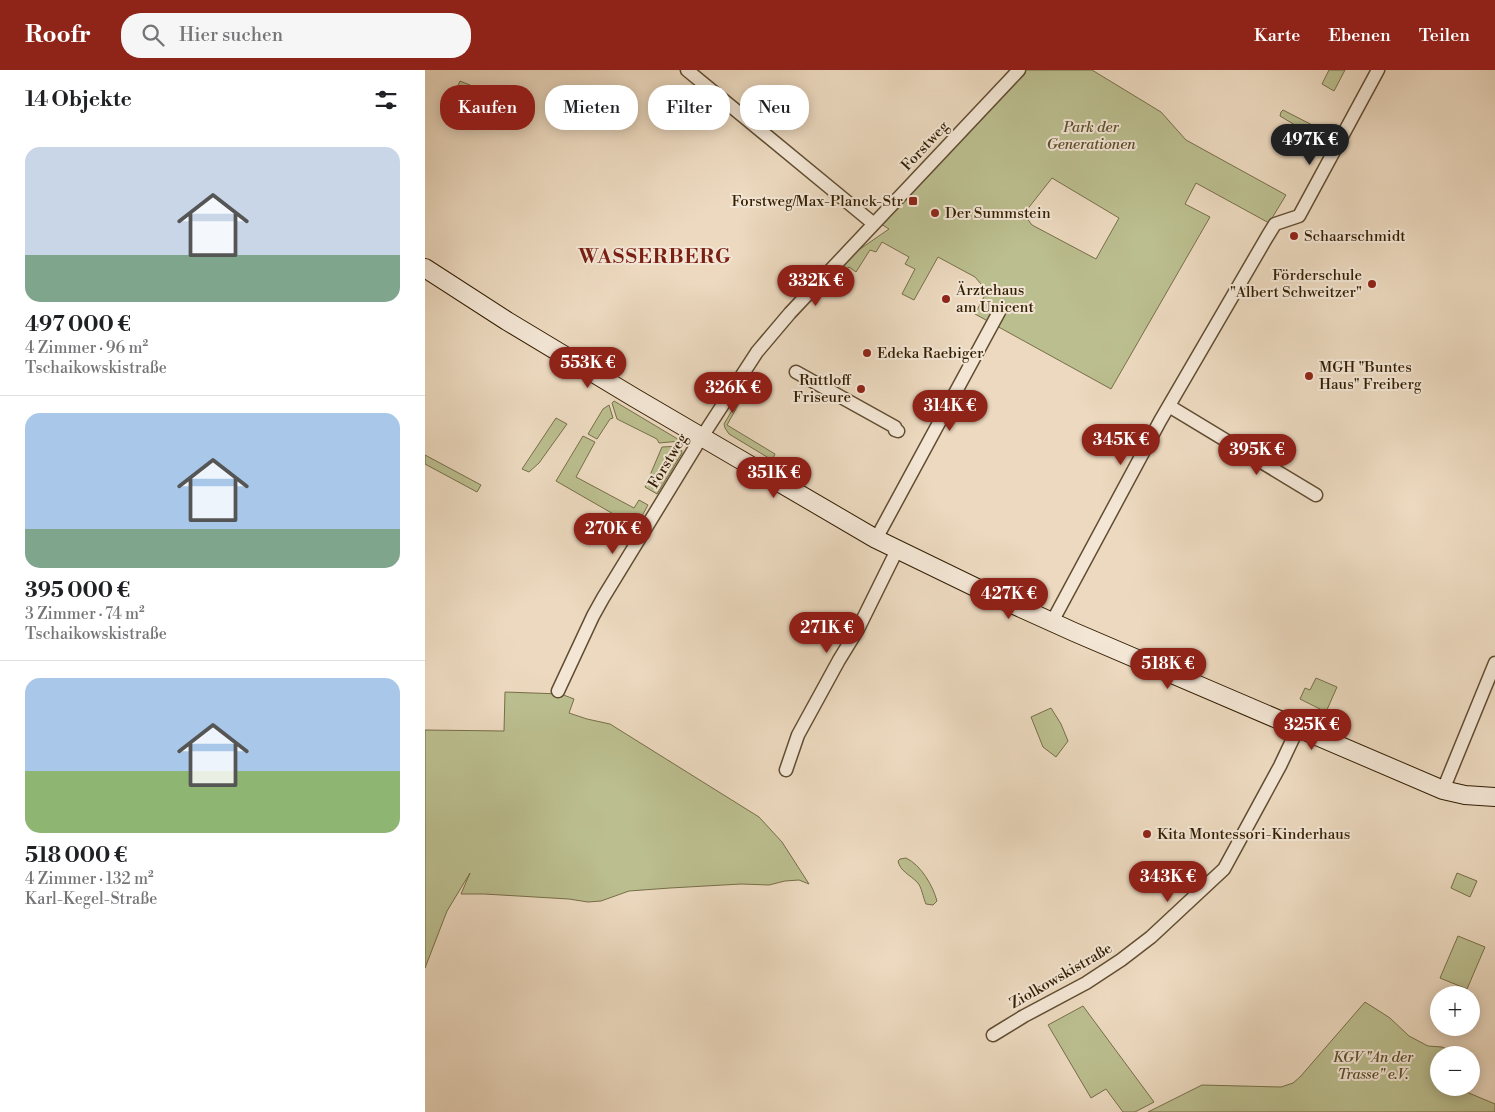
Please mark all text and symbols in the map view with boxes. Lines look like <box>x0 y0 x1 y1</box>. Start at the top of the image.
search box <box>121 13 471 58</box>
text: Roofr <box>25 20 91 50</box>
icon: search <box>139 21 167 49</box>
text: Hier suchen <box>179 23 283 47</box>
text: Karte <box>1254 24 1300 47</box>
text: Ebenen <box>1328 24 1391 47</box>
text: Teilen <box>1419 24 1470 47</box>
chip: Kaufen <box>440 85 535 130</box>
chip: Mieten <box>545 85 638 130</box>
chip: Filter <box>648 85 730 130</box>
chip: Neu <box>740 85 809 130</box>
icon: filters <box>372 86 400 114</box>
text: 14 Objekte <box>25 87 132 113</box>
street label: Forstweg <box>897 117 953 175</box>
park label: Park der Generationen <box>1046 118 1136 154</box>
pin: 497K € <box>1269 124 1351 166</box>
text: 497K € <box>1282 130 1338 150</box>
icon: home <box>168 180 258 270</box>
place label: Forstweg/Max-Planck-Str <box>731 192 904 211</box>
marker: Forstweg/Max-Planck-Str <box>907 195 919 207</box>
place label: Der Summstein <box>945 204 1051 223</box>
marker: Der Summstein <box>929 207 941 219</box>
place label: Schaarschmidt <box>1304 227 1406 246</box>
marker: Schaarschmidt <box>1288 230 1300 242</box>
district label: WASSERBERG <box>577 245 732 270</box>
pin: 332K € <box>775 264 857 307</box>
place label: Förderschule "Albert Schweitzer" <box>1230 266 1362 302</box>
text: 332K € <box>788 271 844 291</box>
marker: Förderschule "Albert Schweitzer" <box>1366 278 1378 290</box>
place label: Ärztehaus am Unicent <box>955 281 1034 317</box>
marker: Ärztehaus am Unicent <box>940 293 952 305</box>
text: 497 000 € <box>25 312 131 338</box>
text: 4 Zimmer · 96 m² <box>25 338 148 358</box>
place label: Edeka Raebiger <box>877 344 984 363</box>
pin: 553K € <box>547 346 629 389</box>
marker: Edeka Raebiger <box>861 347 873 359</box>
text: 553K € <box>560 353 616 373</box>
text: Tschaikowskistraße <box>25 358 167 378</box>
place label: MGH "Buntes Haus" Freiberg <box>1319 358 1422 394</box>
marker: MGH "Buntes Haus" Freiberg <box>1303 370 1315 382</box>
place label: Ruttloff Friseure <box>793 371 852 407</box>
pin: 326K € <box>692 372 774 414</box>
text: 326K € <box>705 378 761 398</box>
marker: Ruttloff Friseure <box>855 383 867 395</box>
pin: 314K € <box>909 390 991 432</box>
text: 314K € <box>924 396 976 416</box>
pin: 345K € <box>1080 424 1162 466</box>
street label: Forstweg <box>644 430 692 492</box>
text: 345K € <box>1093 430 1149 450</box>
pin: 395K € <box>1216 434 1298 476</box>
text: 395K € <box>1229 440 1285 460</box>
icon: home <box>168 445 258 535</box>
pin: 351K € <box>733 456 815 499</box>
text: 351K € <box>747 463 801 483</box>
pin: 270K € <box>572 512 654 555</box>
text: 270K € <box>585 519 641 539</box>
text: 395 000 € <box>25 578 130 604</box>
pin: 427K € <box>968 578 1050 620</box>
text: 427K € <box>981 584 1037 604</box>
text: 3 Zimmer · 74 m² <box>25 604 145 624</box>
pin: 271K € <box>786 612 868 654</box>
text: 271K € <box>800 618 854 638</box>
text: Tschaikowskistraße <box>25 624 167 644</box>
pin: 518K € <box>1127 648 1209 690</box>
text: 518K € <box>1141 654 1195 674</box>
pin: 325K € <box>1271 708 1353 751</box>
icon: home <box>168 710 258 800</box>
text: 325K € <box>1284 715 1340 735</box>
place label: Kita Montessori-Kinderhaus <box>1157 825 1350 844</box>
marker: Kita Montessori-Kinderhaus <box>1141 828 1153 840</box>
text: 518 000 € <box>25 843 127 869</box>
pin: 343K € <box>1127 860 1209 903</box>
text: 343K € <box>1140 867 1196 887</box>
text: 4 Zimmer · 132 m² <box>25 869 154 889</box>
text: Karl-Kegel-Straße <box>25 889 157 909</box>
street label: Ziolkowskistraße <box>1006 939 1116 1013</box>
map controls <box>1430 986 1480 1096</box>
button: + <box>1430 986 1480 1036</box>
button: − <box>1430 1046 1480 1096</box>
park label: KGV "An der Trasse" e.V. <box>1333 1048 1414 1084</box>

